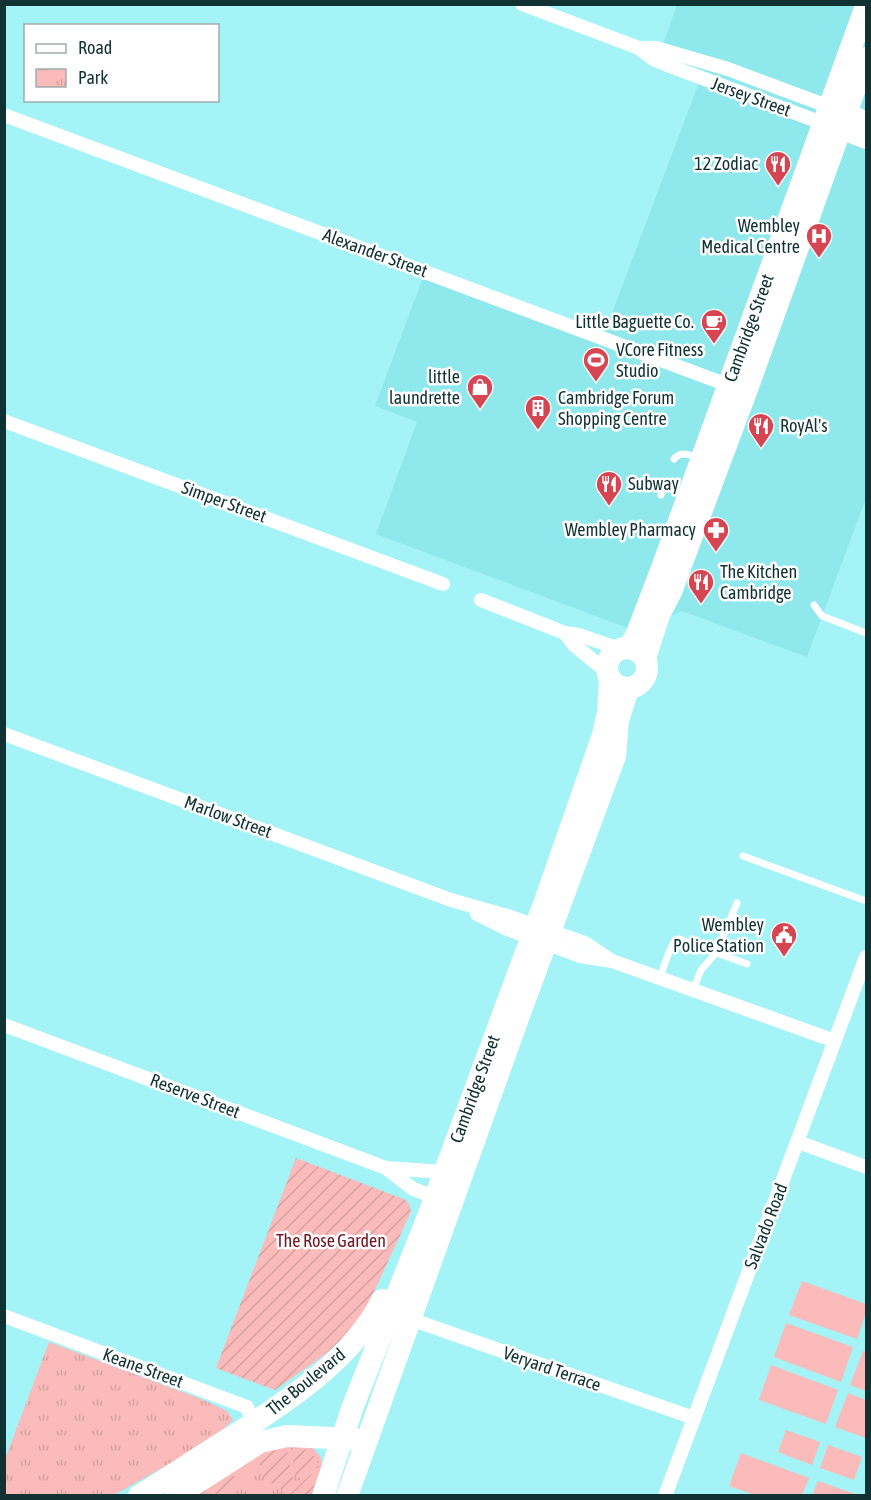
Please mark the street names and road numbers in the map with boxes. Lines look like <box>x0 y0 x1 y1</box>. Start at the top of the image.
street label: Jersey Street <box>709 72 794 121</box>
street label: Alexander Street <box>320 224 430 281</box>
street label: Cambridge Street <box>719 271 778 385</box>
street label: Simper Street <box>179 477 269 527</box>
street label: Marlow Street <box>182 791 275 842</box>
street label: Cambridge Street <box>445 1032 504 1146</box>
street label: Reserve Street <box>147 1069 243 1122</box>
street label: Salvado Road <box>740 1180 791 1272</box>
street label: Veryard Terrace <box>500 1342 604 1395</box>
street label: Keane Street <box>100 1343 186 1392</box>
street label: The Boulevard <box>262 1344 349 1420</box>

